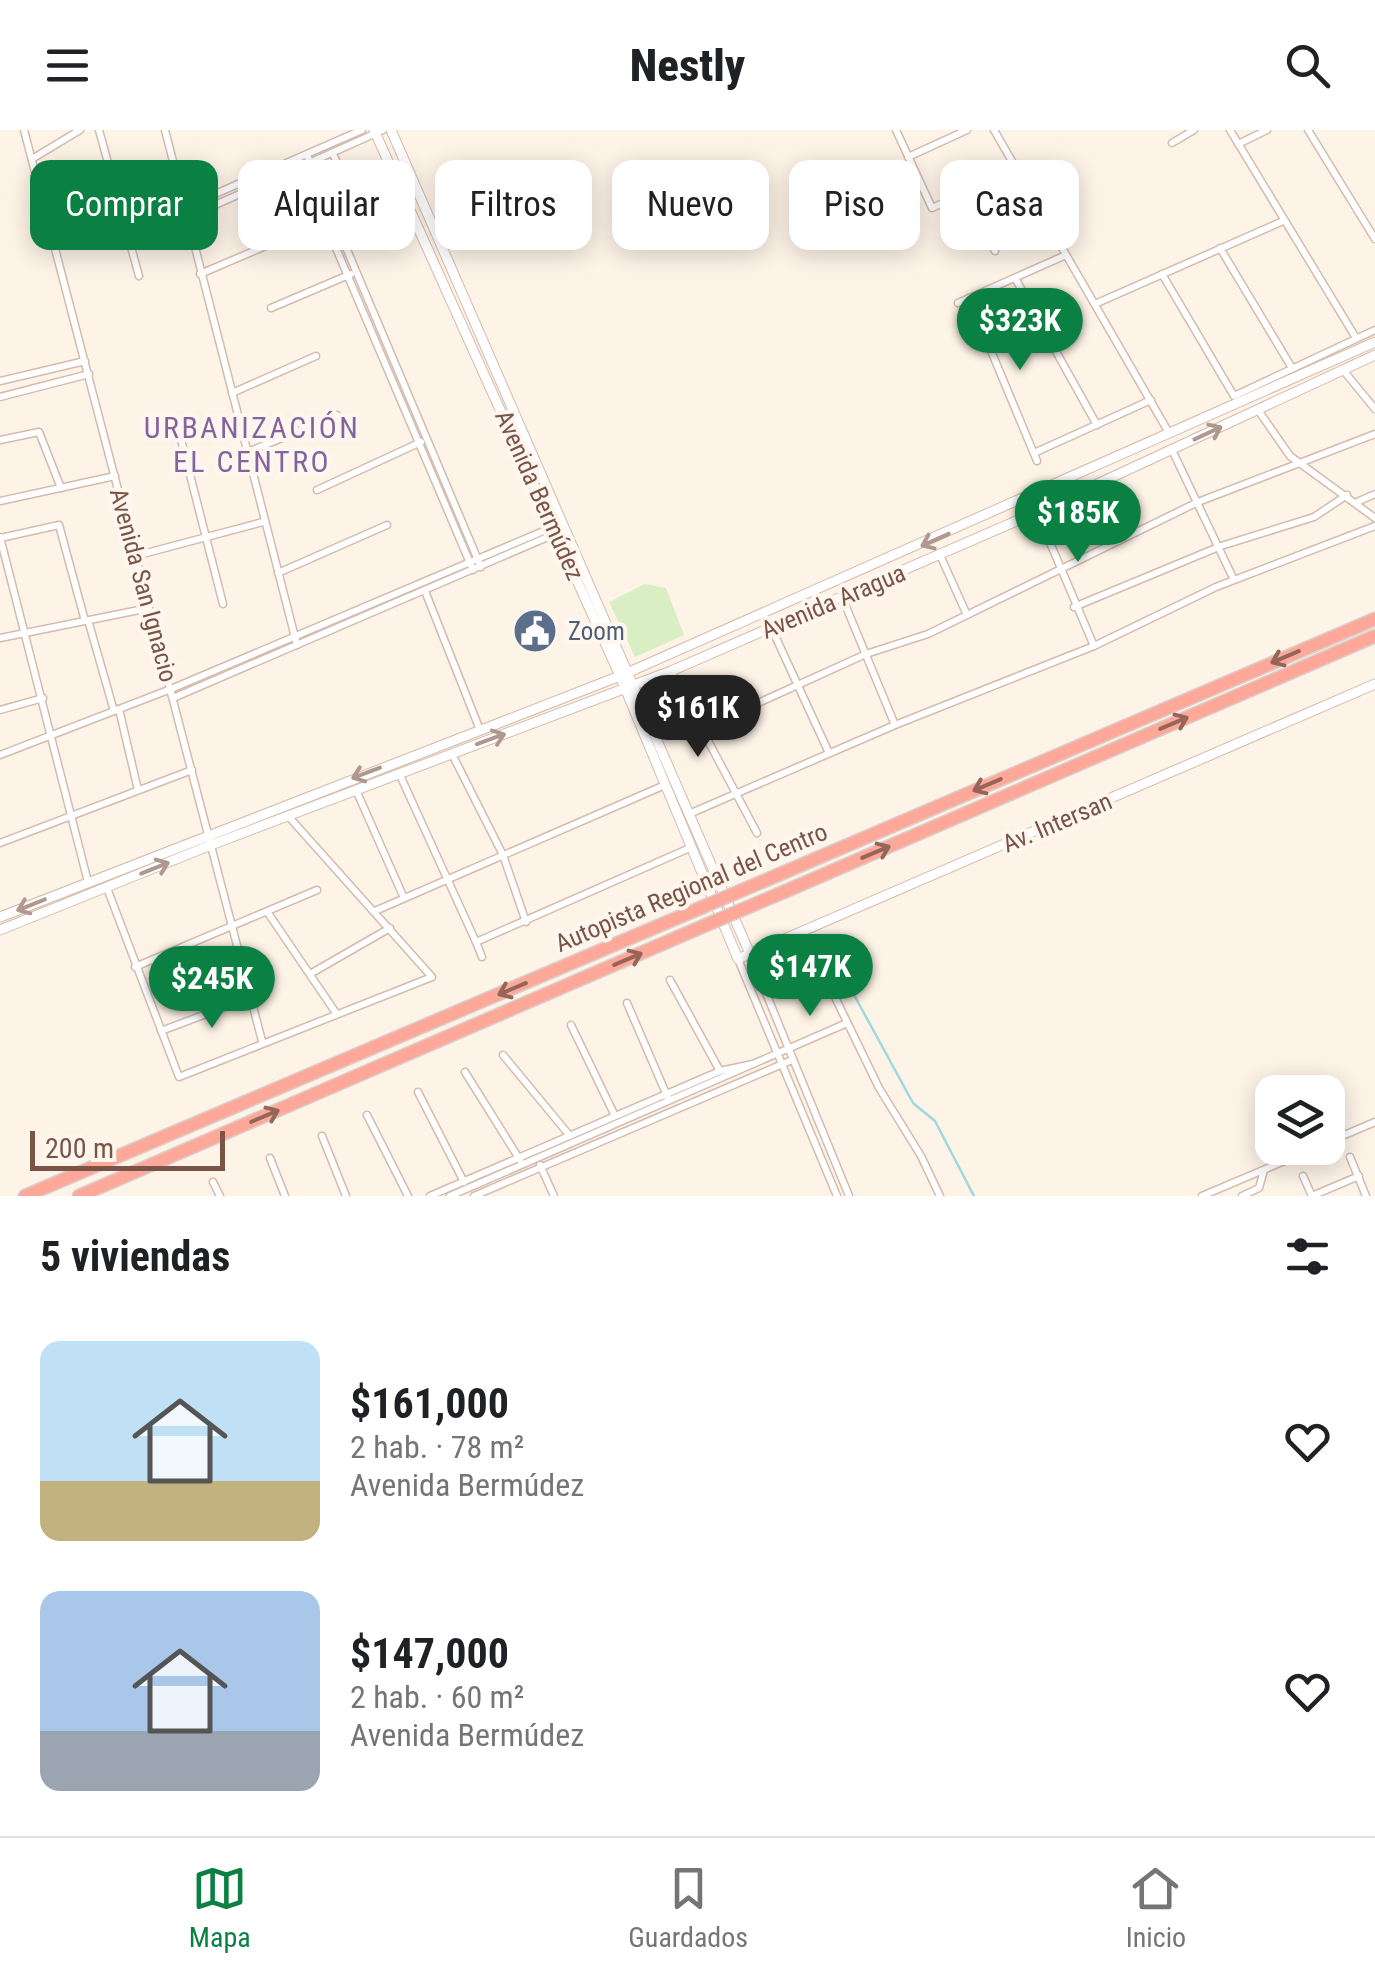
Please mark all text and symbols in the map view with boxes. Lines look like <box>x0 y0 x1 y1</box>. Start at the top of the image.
icon: menu <box>40 38 95 93</box>
icon: search <box>1280 38 1335 93</box>
text: Nestly <box>630 39 745 92</box>
chip: Comprar <box>30 160 218 250</box>
chip: Alquilar <box>238 160 415 250</box>
chip: Filtros <box>435 160 592 250</box>
chip: Nuevo <box>612 160 769 250</box>
chip: Piso <box>789 160 920 250</box>
chip: Casa <box>940 160 1079 250</box>
pin: $323K <box>950 288 1090 373</box>
text: $323K <box>979 301 1061 339</box>
street label: Avenida Bermúdez <box>489 406 590 585</box>
district label: URBANIZACIÓN EL CENTRO <box>144 410 360 479</box>
one-way arrow <box>1192 423 1222 442</box>
pin: $185K <box>1008 480 1148 565</box>
street label: Avenida San Ignacio <box>104 485 183 685</box>
text: $185K <box>1037 493 1119 531</box>
one-way arrow <box>920 532 951 550</box>
street label: Avenida Aragua <box>757 558 910 645</box>
public building icon: Zoom <box>512 608 558 654</box>
place label: Zoom <box>568 617 625 646</box>
one-way arrow <box>1270 649 1301 667</box>
pin: $161K <box>628 675 768 760</box>
text: $161K <box>657 688 739 726</box>
one-way arrow <box>1158 713 1189 731</box>
one-way arrow <box>475 728 507 746</box>
one-way arrow <box>351 765 382 783</box>
one-way arrow <box>972 778 1003 796</box>
street label: Av. Intersan <box>998 786 1116 858</box>
street label: Autopista Regional del Centro <box>551 817 832 958</box>
one-way arrow <box>860 842 891 860</box>
one-way arrow <box>140 857 170 875</box>
one-way arrow <box>16 897 46 915</box>
pin: $147K <box>740 934 880 1019</box>
pin: $245K <box>142 946 282 1031</box>
text: $147K <box>769 947 851 985</box>
one-way arrow <box>612 949 643 967</box>
text: $245K <box>171 959 253 997</box>
one-way arrow <box>497 981 528 999</box>
map controls <box>1255 1075 1345 1165</box>
button: layers <box>1255 1075 1345 1165</box>
one-way arrow <box>249 1106 280 1124</box>
scale bar <box>30 1126 225 1170</box>
text: 200 m <box>45 1132 114 1165</box>
icon: filters <box>1280 1229 1335 1284</box>
text: 5 viviendas <box>40 1232 230 1281</box>
text: $161,000 <box>350 1379 509 1428</box>
icon: home <box>120 1381 240 1501</box>
icon: heart <box>1280 1414 1335 1469</box>
text: 2 hab. · 78 m² <box>350 1428 524 1466</box>
text: Avenida Bermúdez <box>350 1466 584 1504</box>
text: $147,000 <box>350 1629 509 1678</box>
icon: home <box>120 1631 240 1751</box>
icon: heart <box>1280 1664 1335 1719</box>
text: 2 hab. · 60 m² <box>350 1678 524 1716</box>
text: Avenida Bermúdez <box>350 1716 584 1754</box>
tab: Mapa <box>189 1861 251 1954</box>
tab: Guardados <box>628 1861 748 1954</box>
tab: Inicio <box>1126 1861 1186 1954</box>

